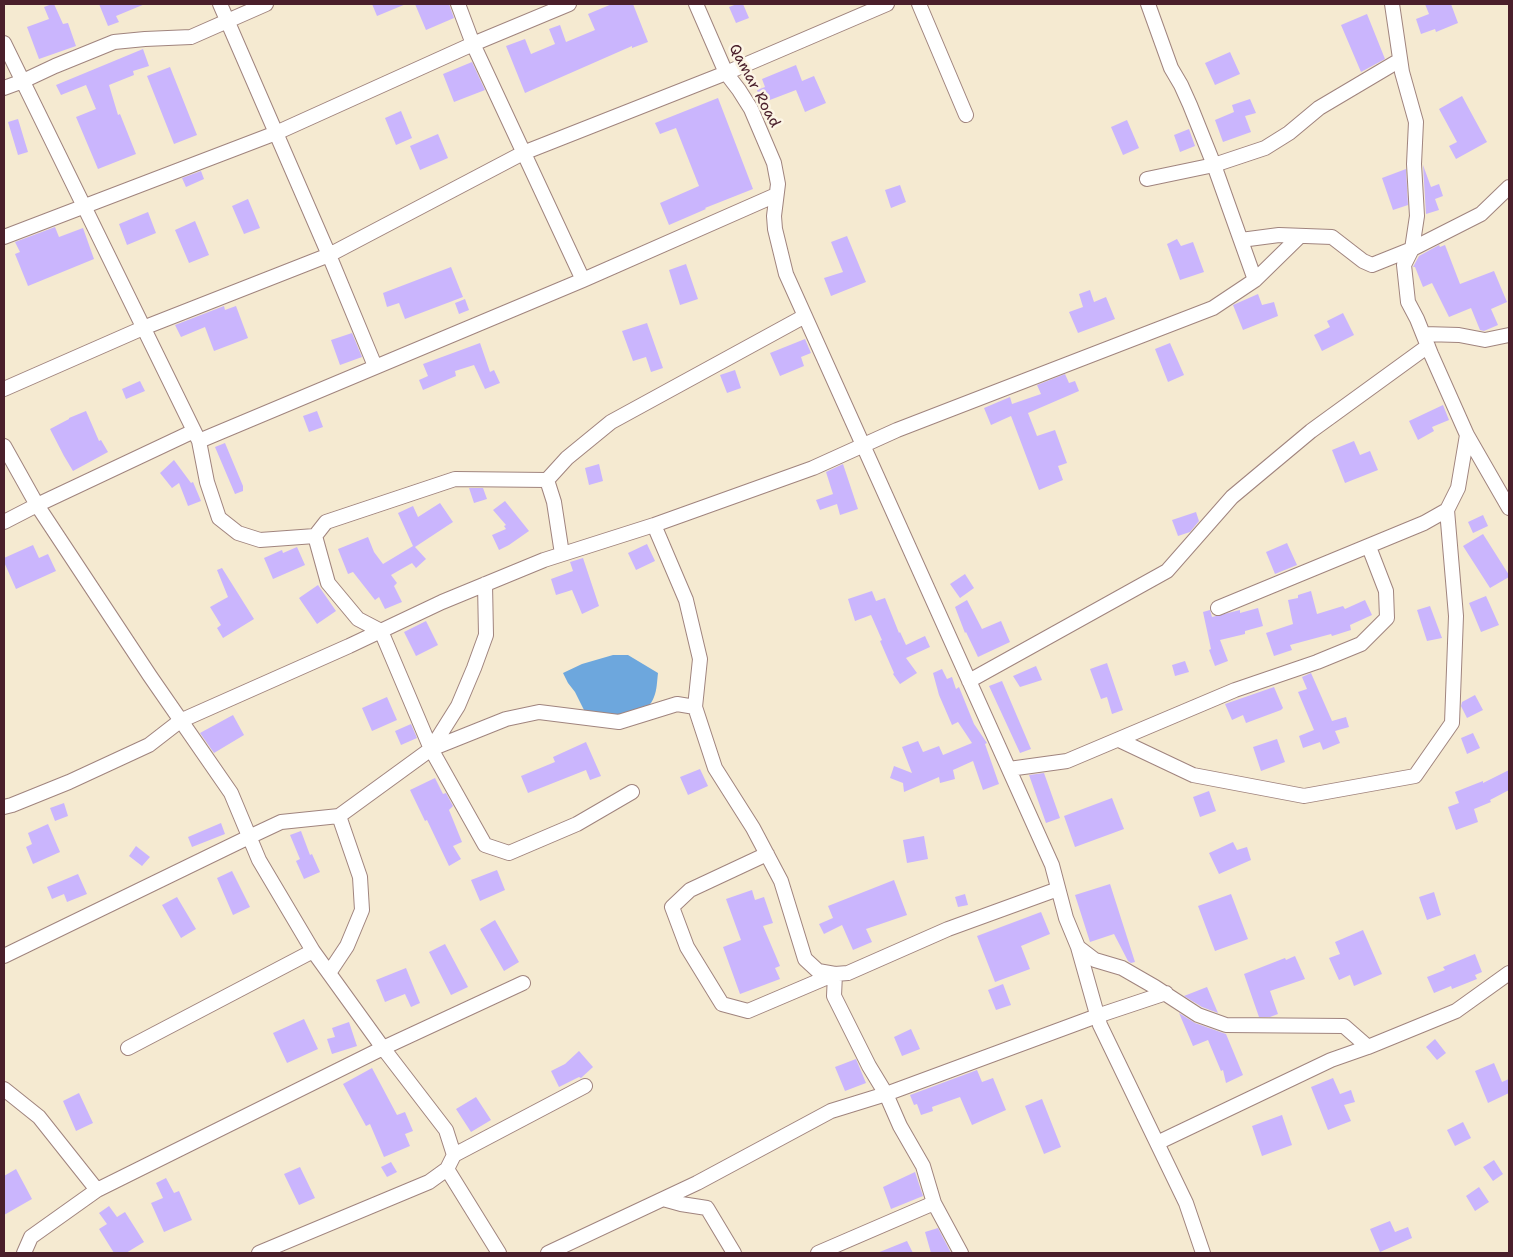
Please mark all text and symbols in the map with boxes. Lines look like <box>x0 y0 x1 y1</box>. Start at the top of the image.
street label: Qamar Road <box>724 41 784 131</box>

